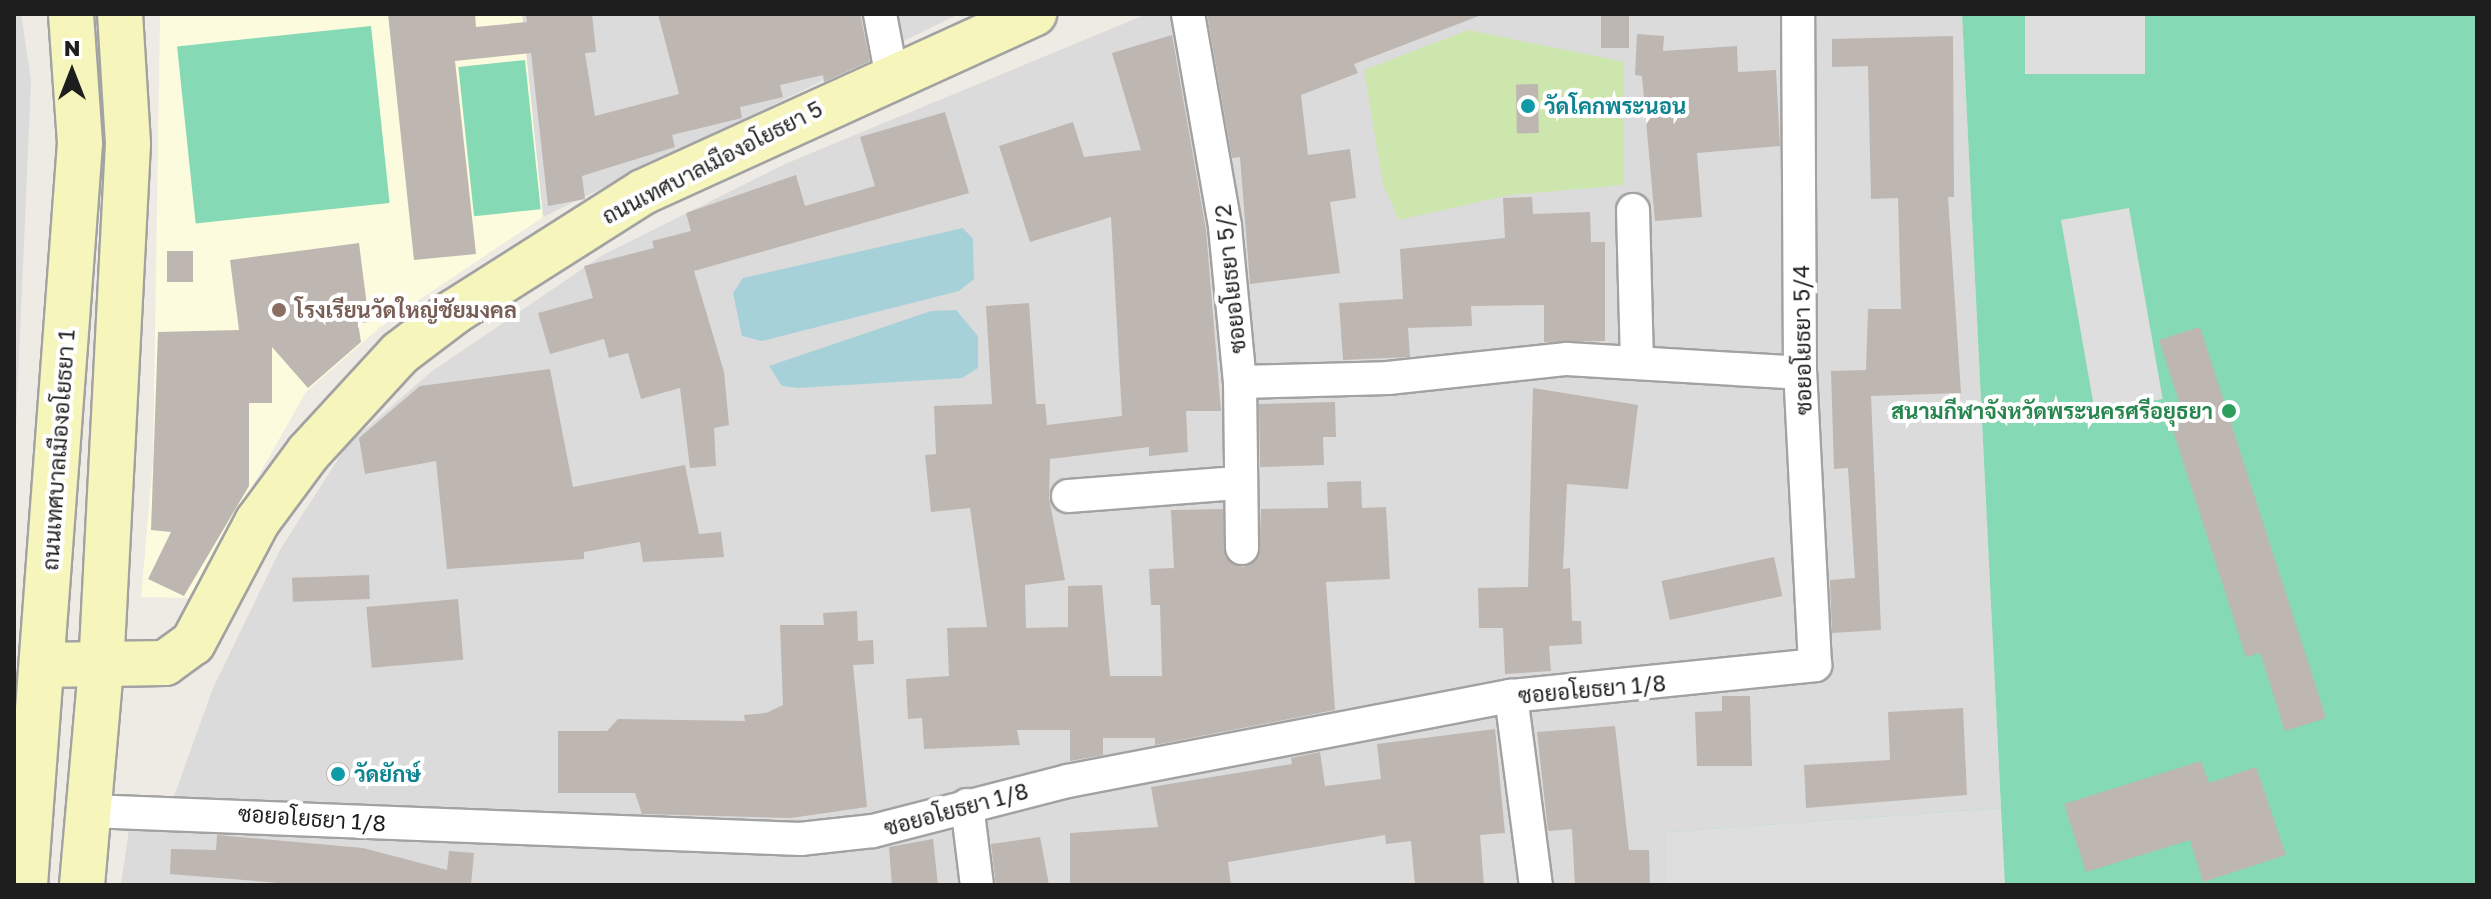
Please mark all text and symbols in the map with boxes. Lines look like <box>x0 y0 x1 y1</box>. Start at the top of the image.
north arrow <box>32 32 112 112</box>
text: N <box>64 34 80 61</box>
place label: วัดโคกพระนอน <box>1544 93 1686 119</box>
street label: ถนนเทศบาลเมืองอโยธยา 5 <box>598 95 826 229</box>
marker: วัดโคกพระนอน <box>1519 97 1537 115</box>
street label: ซอยอโยธยา 5/2 <box>1209 203 1251 355</box>
street label: ซอยอโยธยา 5/4 <box>1787 265 1817 415</box>
place label: โรงเรียนวัดใหญ่ชัยมงคล <box>295 297 517 323</box>
marker: โรงเรียนวัดใหญ่ชัยมงคล <box>270 301 288 319</box>
street label: ถนนเทศบาลเมืองอโยธยา 1 <box>36 329 80 571</box>
place label: สนามกีฬาจังหวัดพระนครศรีอยุธยา <box>1891 398 2213 424</box>
marker: สนามกีฬาจังหวัดพระนครศรีอยุธยา <box>2220 402 2238 420</box>
street label: ซอยอโยธยา 1/8 <box>1517 669 1667 709</box>
place label: วัดยักษ์ <box>354 761 421 787</box>
marker: วัดยักษ์ <box>329 765 347 783</box>
street label: ซอยอโยธยา 1/8 <box>881 777 1031 841</box>
street label: ซอยอโยธยา 1/8 <box>237 800 387 836</box>

